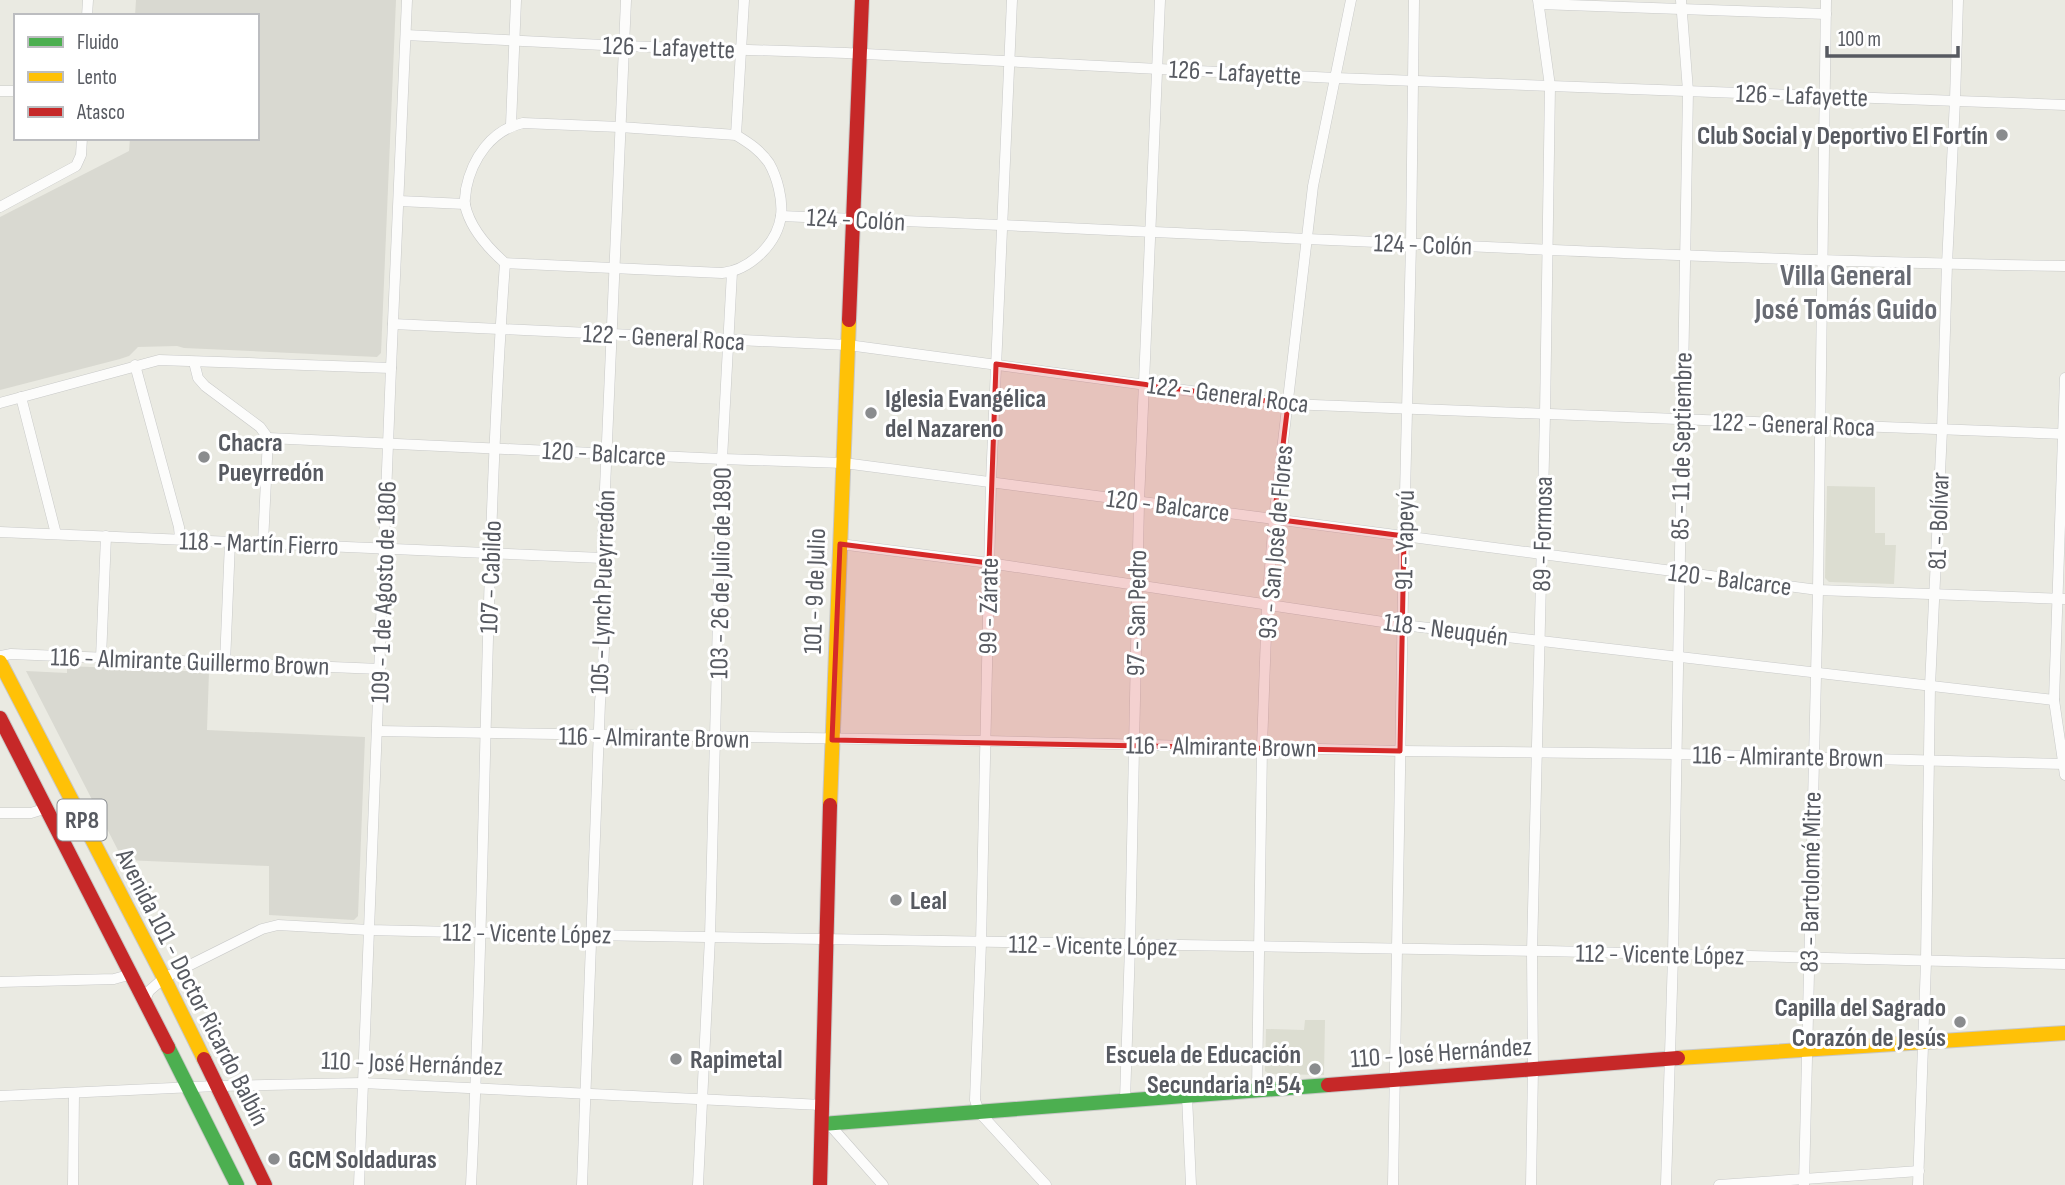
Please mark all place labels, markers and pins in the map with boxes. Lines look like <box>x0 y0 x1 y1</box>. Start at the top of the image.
place label: Club Social y Deportivo El Fortín <box>1697 121 1988 152</box>
marker: Club Social y Deportivo El Fortín <box>1994 127 2010 143</box>
place label: Iglesia Evangélica del Nazareno <box>885 384 1046 445</box>
marker: Iglesia Evangélica del Nazareno <box>863 405 879 421</box>
place label: Chacra Pueyrredón <box>218 428 324 489</box>
marker: Chacra Pueyrredón <box>196 449 212 465</box>
place label: Leal <box>910 886 947 917</box>
marker: Leal <box>888 892 904 908</box>
place label: Capilla del Sagrado Corazón de Jesús <box>1774 993 1946 1054</box>
marker: Capilla del Sagrado Corazón de Jesús <box>1952 1014 1968 1030</box>
place label: Escuela de Educación Secundaria nº 54 <box>1105 1040 1301 1101</box>
place label: Rapimetal <box>690 1045 782 1076</box>
marker: Rapimetal <box>668 1051 684 1067</box>
marker: Escuela de Educación Secundaria nº 54 <box>1307 1061 1323 1077</box>
place label: GCM Soldaduras <box>288 1145 437 1176</box>
marker: GCM Soldaduras <box>266 1151 282 1167</box>

